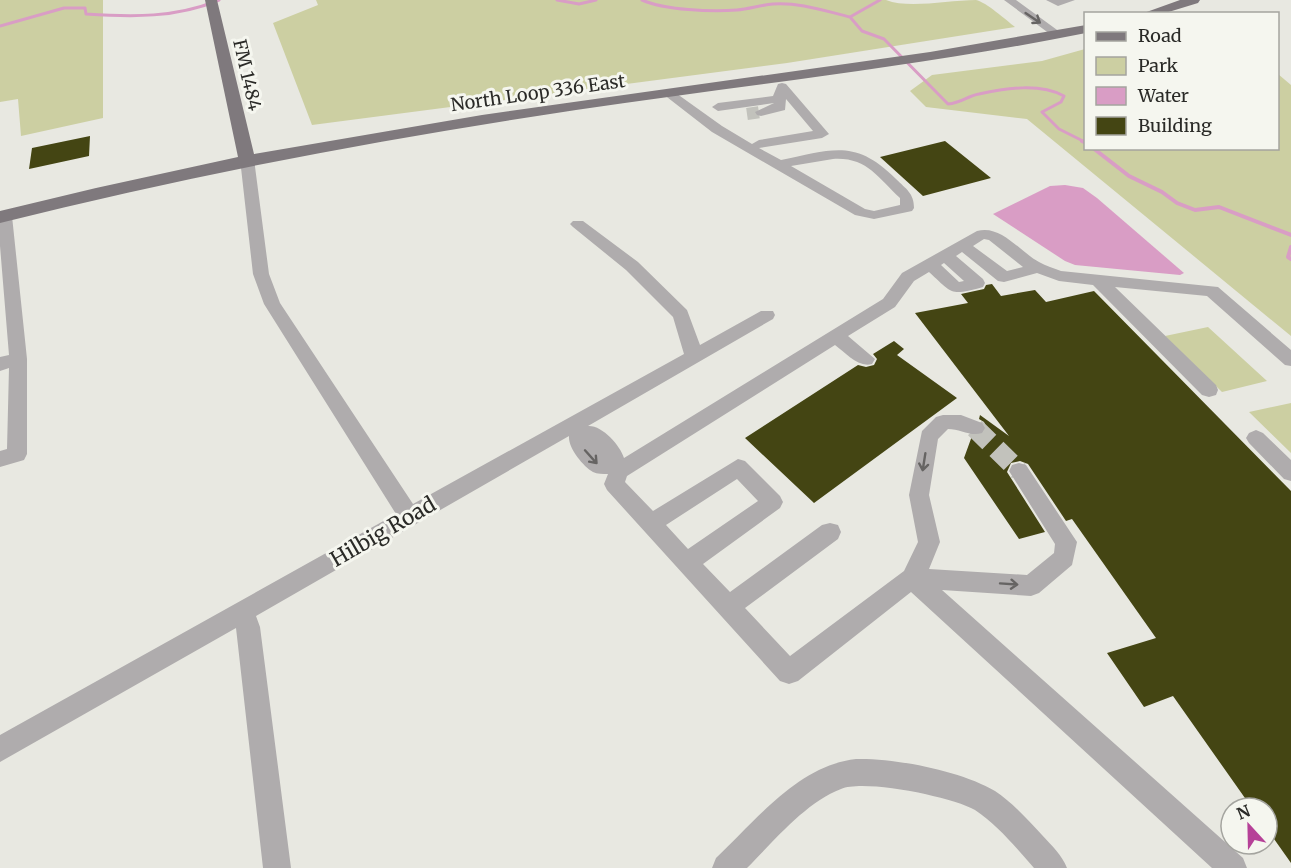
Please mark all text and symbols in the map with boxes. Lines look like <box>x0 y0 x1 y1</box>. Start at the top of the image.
one-way arrow <box>1024 12 1041 24</box>
legend <box>1084 12 1279 150</box>
text: Road <box>1138 24 1182 47</box>
street label: FM 1484 <box>228 37 267 113</box>
text: Park <box>1138 54 1179 77</box>
street label: North Loop 336 East <box>449 69 627 116</box>
text: Water <box>1137 84 1189 107</box>
text: Building <box>1138 114 1212 137</box>
one-way arrow <box>584 449 598 464</box>
one-way arrow <box>919 452 930 471</box>
street label: Hilbig Road <box>325 490 441 573</box>
one-way arrow <box>999 579 1019 590</box>
north arrow <box>1219 796 1279 856</box>
text: N <box>1234 800 1253 824</box>

